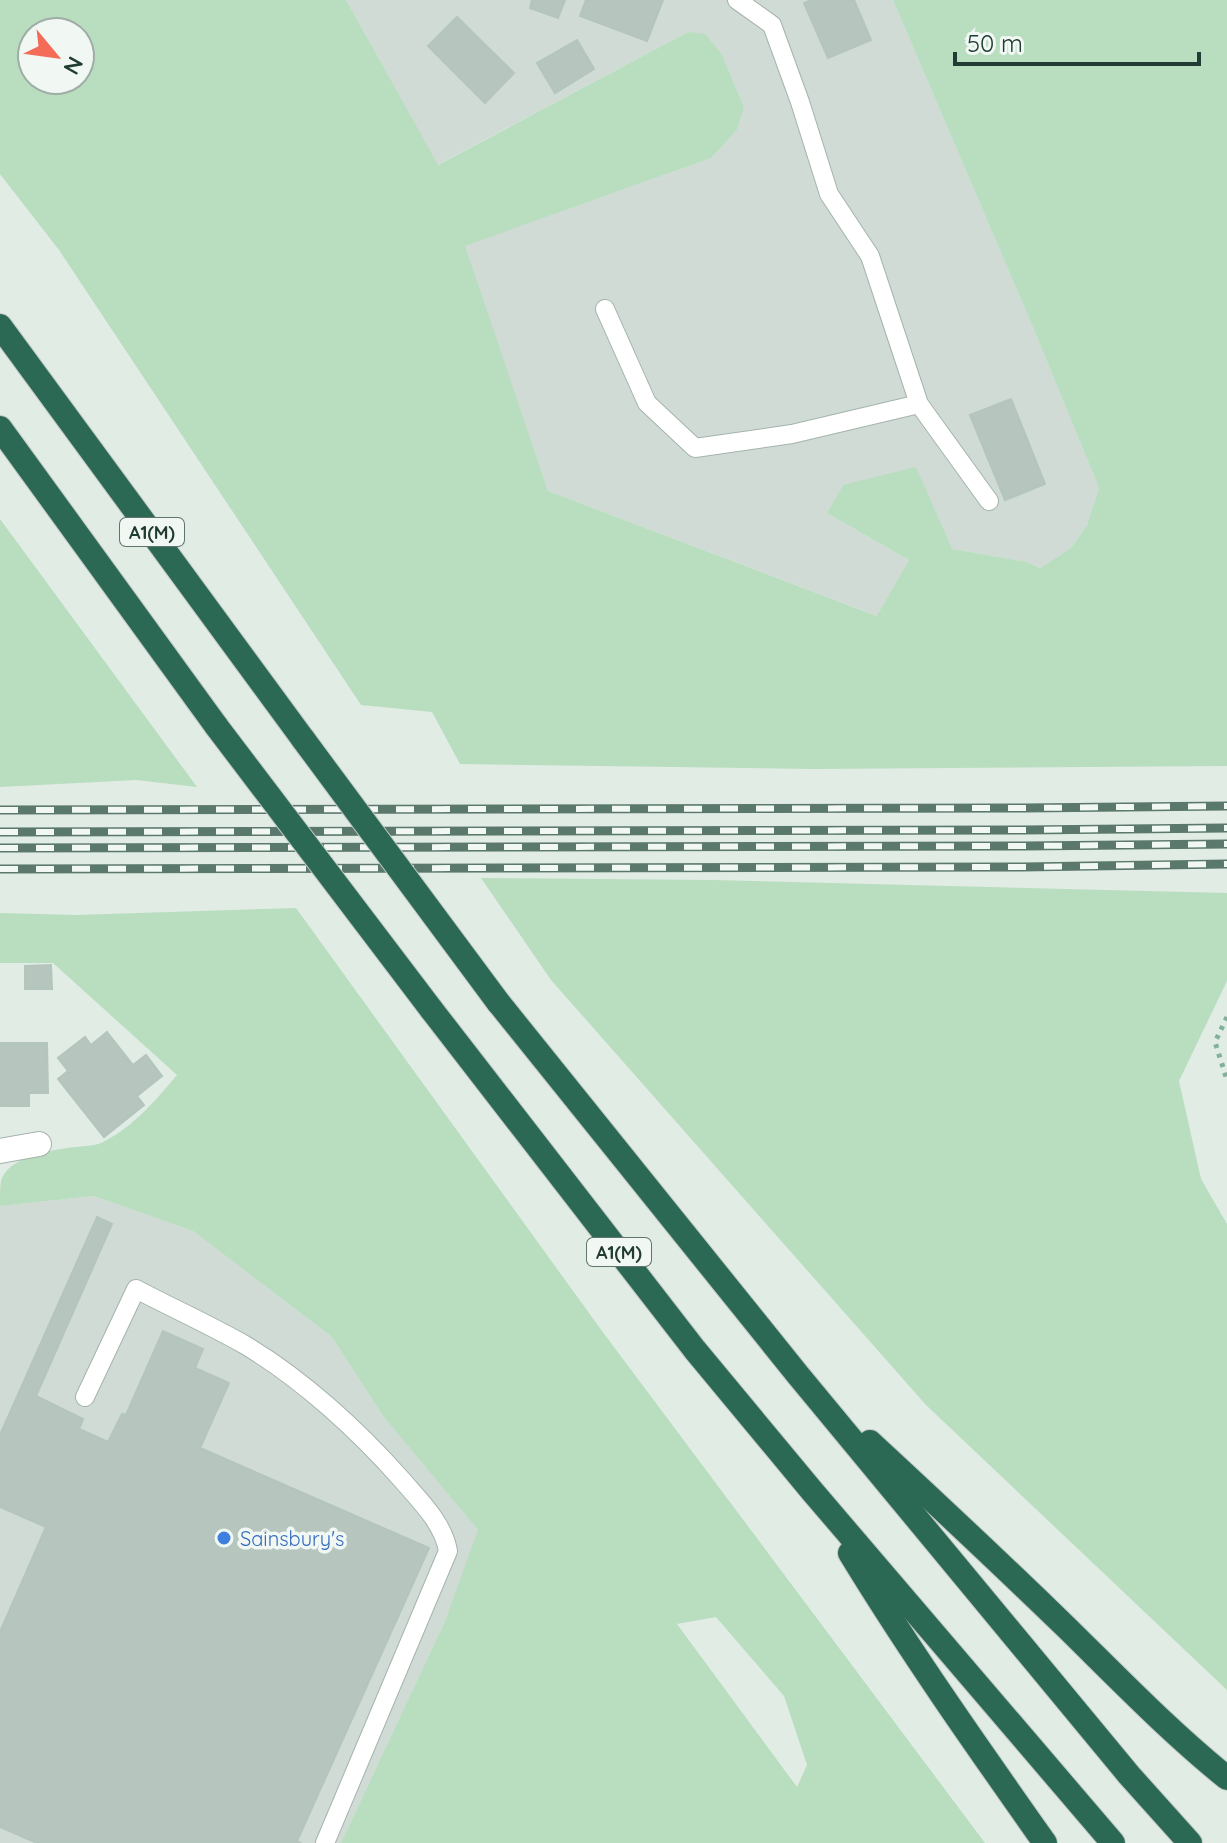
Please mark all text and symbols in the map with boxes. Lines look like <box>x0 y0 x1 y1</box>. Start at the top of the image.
north arrow <box>16 16 96 96</box>
scale bar <box>955 16 1199 66</box>
text: 50 m <box>967 28 1023 58</box>
text: N <box>57 52 90 80</box>
road number: A1(M) <box>120 518 184 546</box>
road number: A1(M) <box>587 1238 651 1266</box>
place label: Sainsbury's <box>240 1526 344 1551</box>
marker: Sainsbury's <box>215 1529 233 1547</box>

